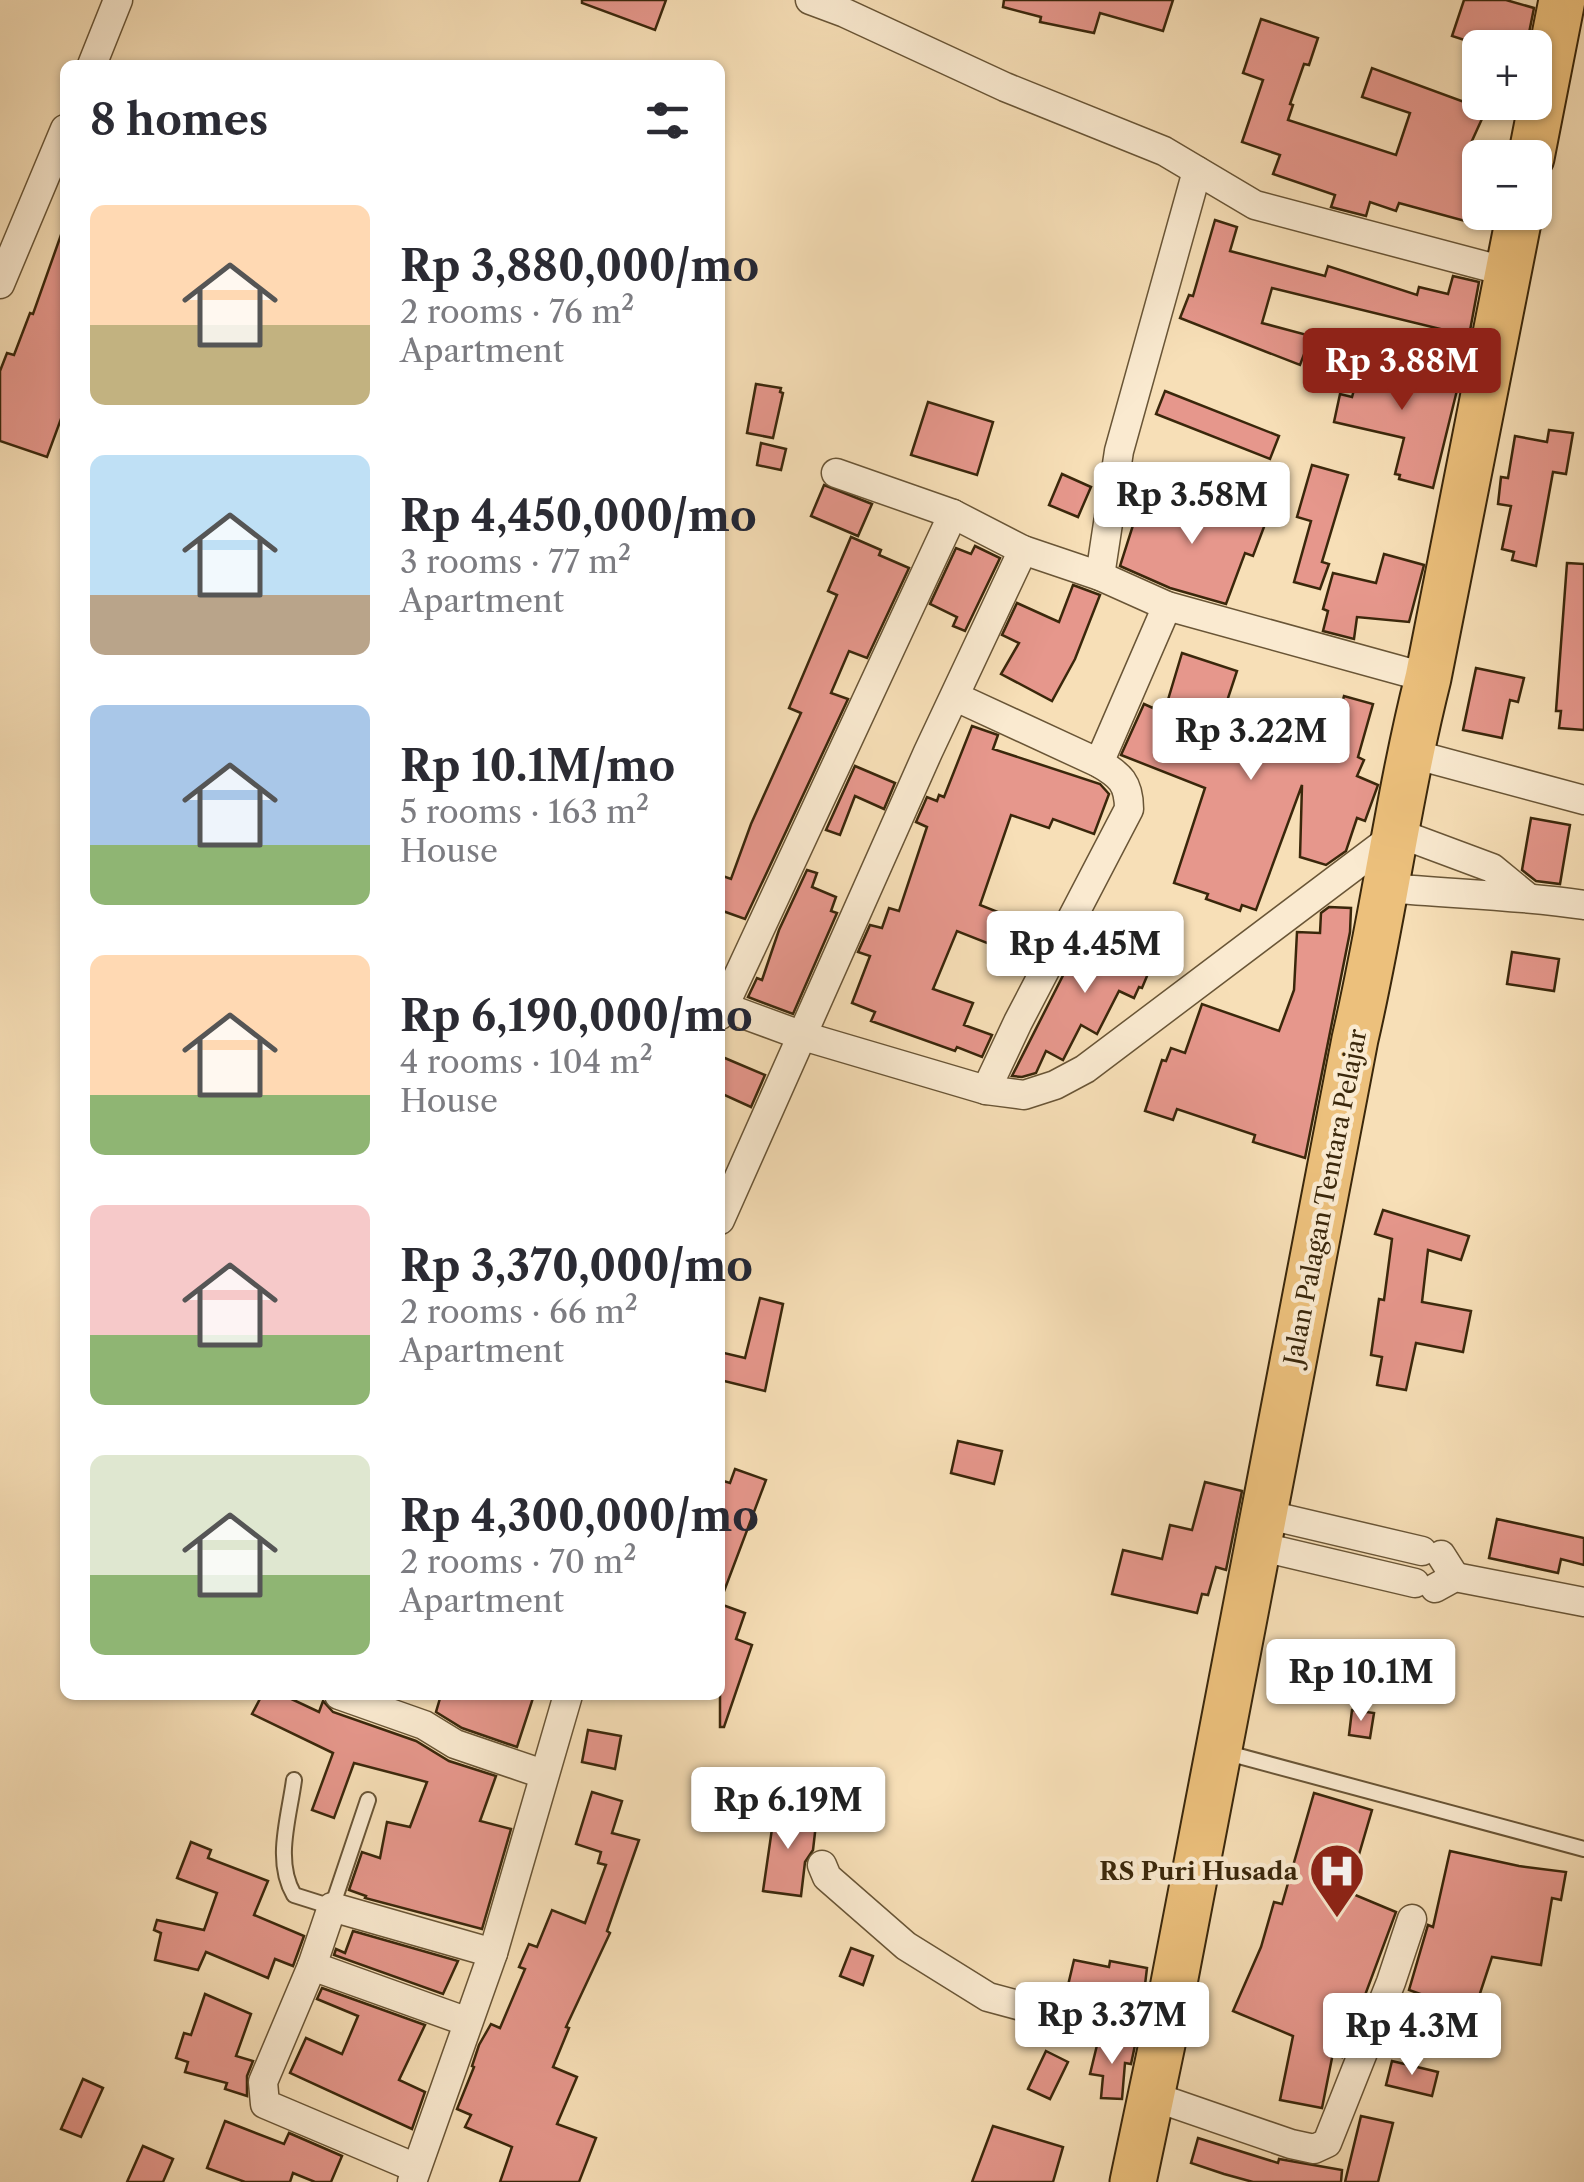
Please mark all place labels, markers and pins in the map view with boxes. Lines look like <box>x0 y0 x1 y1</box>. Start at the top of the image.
pin: Rp 3.88M <box>1299 328 1505 413</box>
pin: Rp 3.58M <box>1089 462 1295 547</box>
pin: Rp 3.22M <box>1148 698 1354 783</box>
pin: Rp 4.45M <box>982 911 1188 996</box>
pin: Rp 10.1M <box>1258 1639 1464 1724</box>
pin: Rp 6.19M <box>685 1767 891 1852</box>
hospital icon: RS Puri Husada <box>1307 1841 1367 1920</box>
place label: RS Puri Husada <box>1099 1856 1299 1887</box>
pin: Rp 3.37M <box>1009 1982 1215 2067</box>
pin: Rp 4.3M <box>1320 1993 1504 2078</box>

